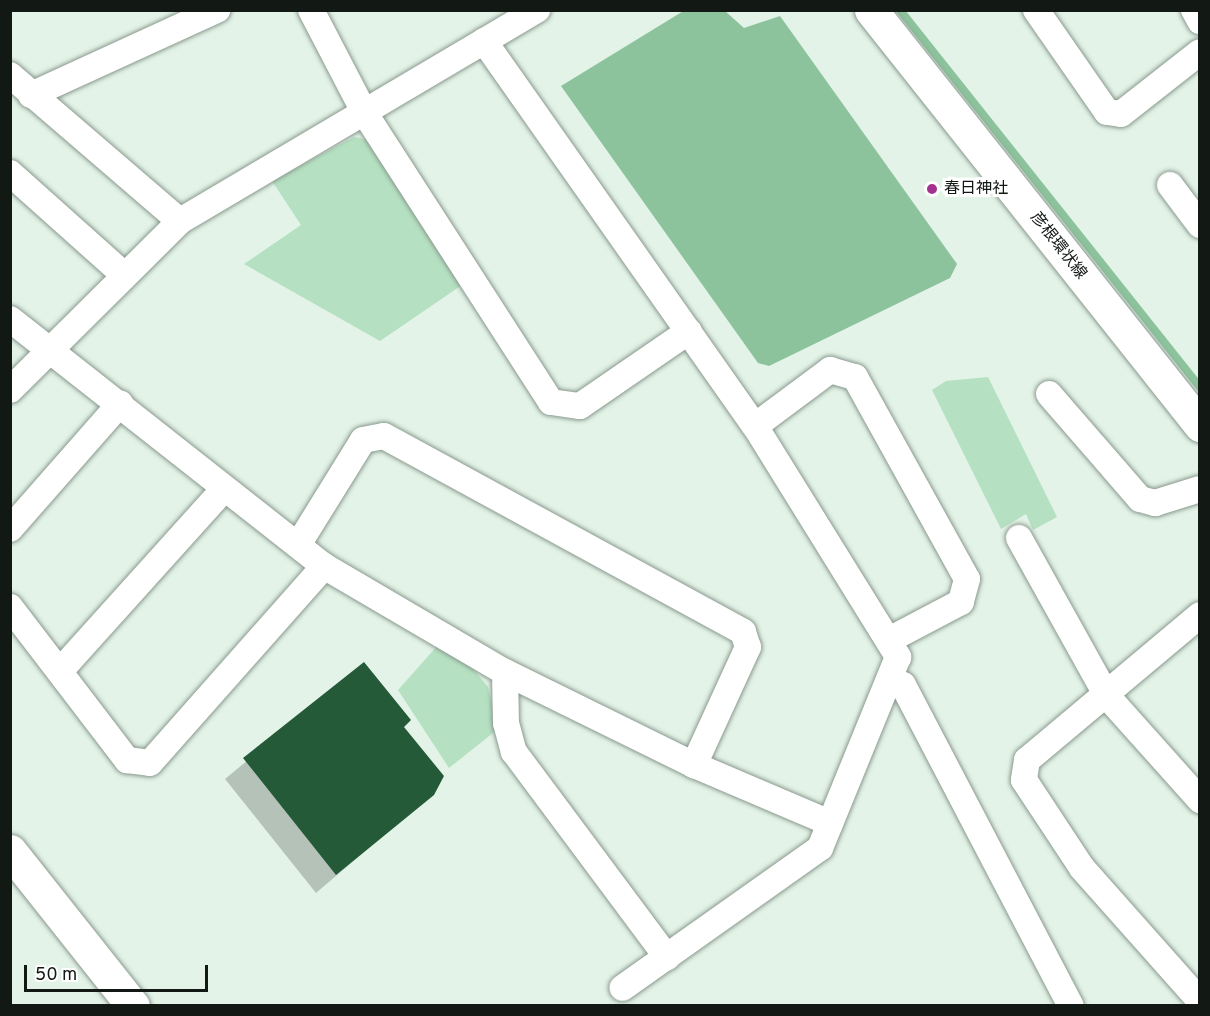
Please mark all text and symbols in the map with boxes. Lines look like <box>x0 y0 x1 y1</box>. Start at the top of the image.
place label: 春日神社 <box>944 179 1008 199</box>
marker: 春日神社 <box>925 182 939 196</box>
street label: 彦根環状線 <box>1026 209 1090 283</box>
scale bar <box>27 953 212 991</box>
text: 50 m <box>35 964 77 987</box>

